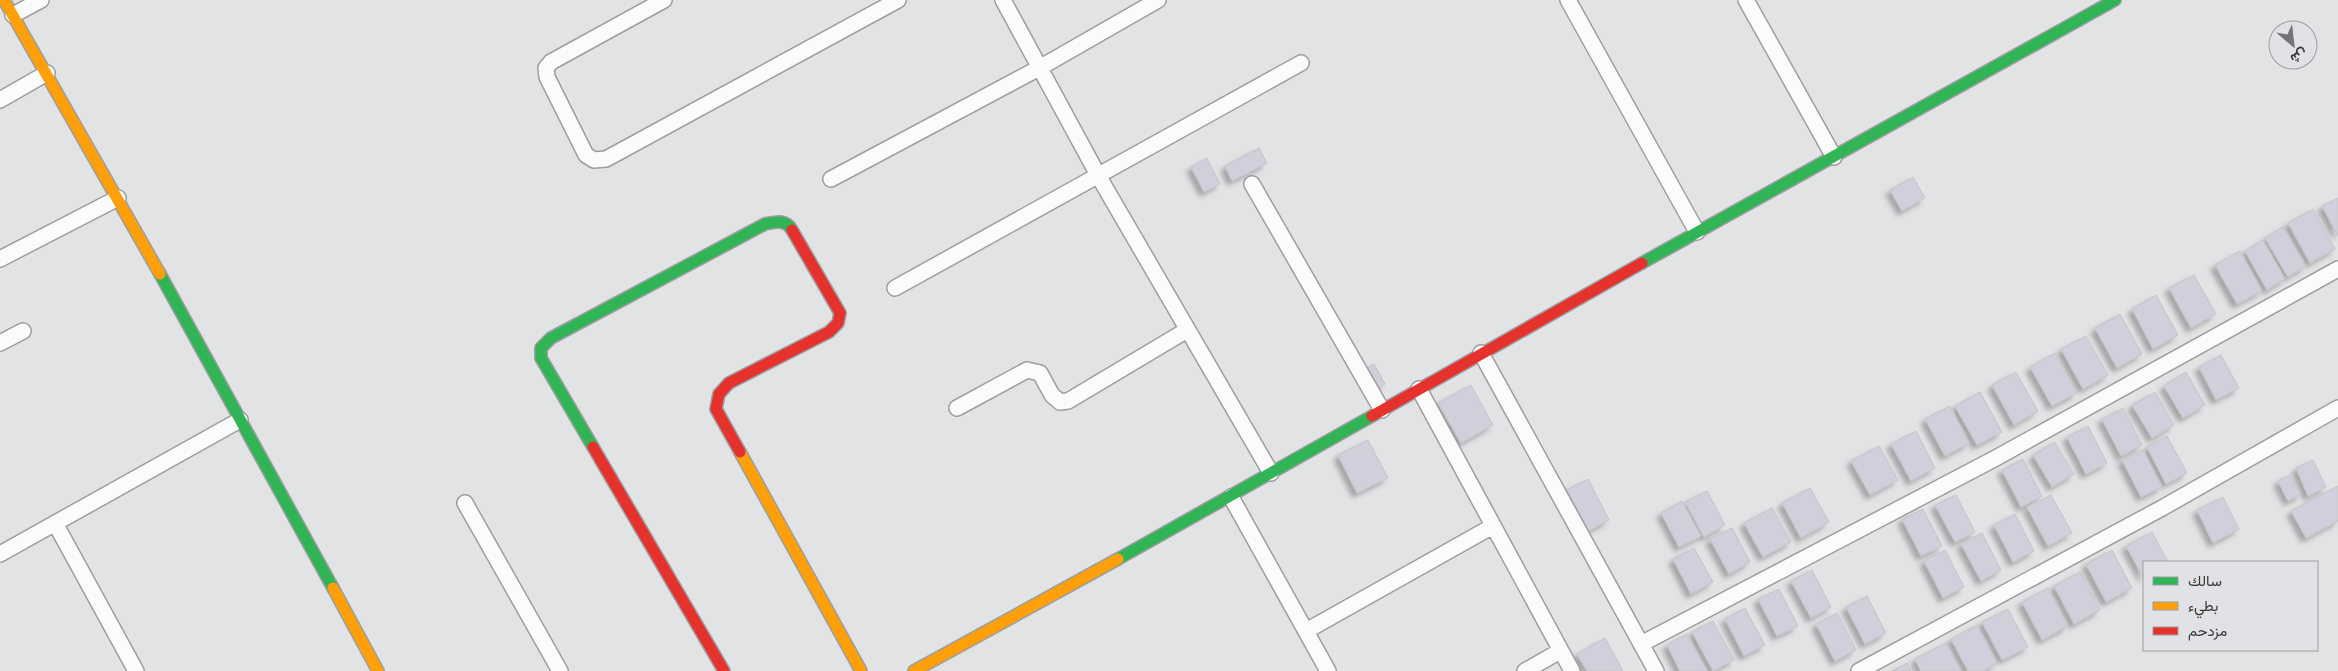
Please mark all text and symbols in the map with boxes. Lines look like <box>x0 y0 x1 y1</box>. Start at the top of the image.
north arrow <box>2268 20 2318 70</box>
text: ش <box>2287 45 2311 68</box>
legend <box>2143 561 2318 651</box>
text: سالك <box>2188 571 2222 590</box>
text: بطيء <box>2188 596 2218 619</box>
text: مزدحم <box>2188 621 2227 641</box>

